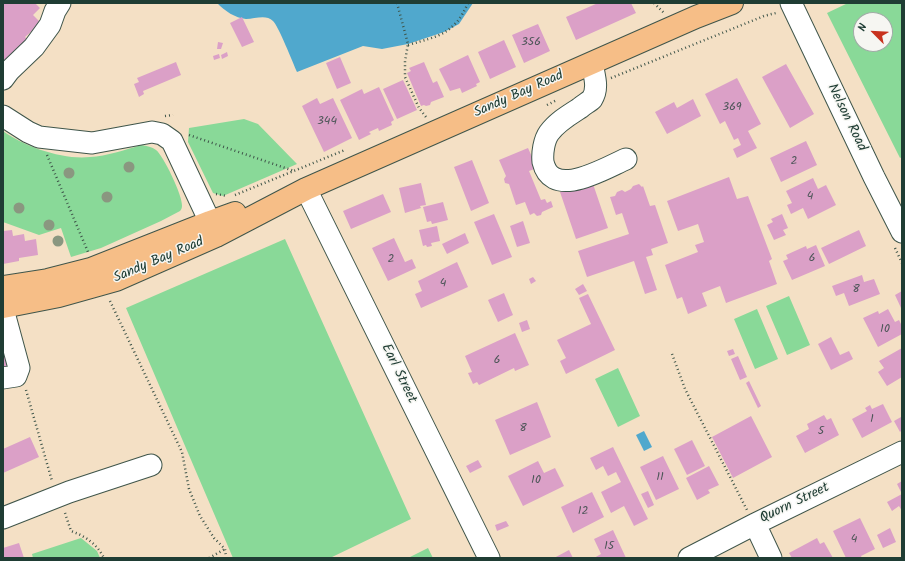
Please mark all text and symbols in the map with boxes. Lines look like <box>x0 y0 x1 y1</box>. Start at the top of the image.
north arrow <box>853 12 893 52</box>
text: N <box>853 21 873 34</box>
house number: 356 <box>521 36 541 50</box>
street label: Sandy Bay Road <box>472 68 566 122</box>
street label: Nelson Road <box>823 82 869 154</box>
house number: 369 <box>722 101 742 115</box>
house number: 344 <box>317 115 337 129</box>
house number: 2 <box>791 155 797 169</box>
house number: 4 <box>807 190 813 204</box>
street label: Sandy Bay Road <box>111 234 207 288</box>
house number: 6 <box>809 252 815 266</box>
house number: 2 <box>388 253 394 267</box>
house number: 4 <box>440 277 446 291</box>
house number: 8 <box>852 283 860 297</box>
house number: 10 <box>880 323 890 337</box>
street label: Earl Street <box>376 342 420 406</box>
house number: 6 <box>494 354 500 368</box>
house number: 1 <box>870 413 874 427</box>
house number: 8 <box>519 422 527 436</box>
house number: 5 <box>818 425 824 439</box>
house number: 11 <box>656 471 664 485</box>
house number: 10 <box>531 474 541 488</box>
street label: Quorn Street <box>757 480 833 528</box>
house number: 12 <box>578 505 588 519</box>
house number: 4 <box>851 533 857 547</box>
house number: 15 <box>604 540 614 554</box>

